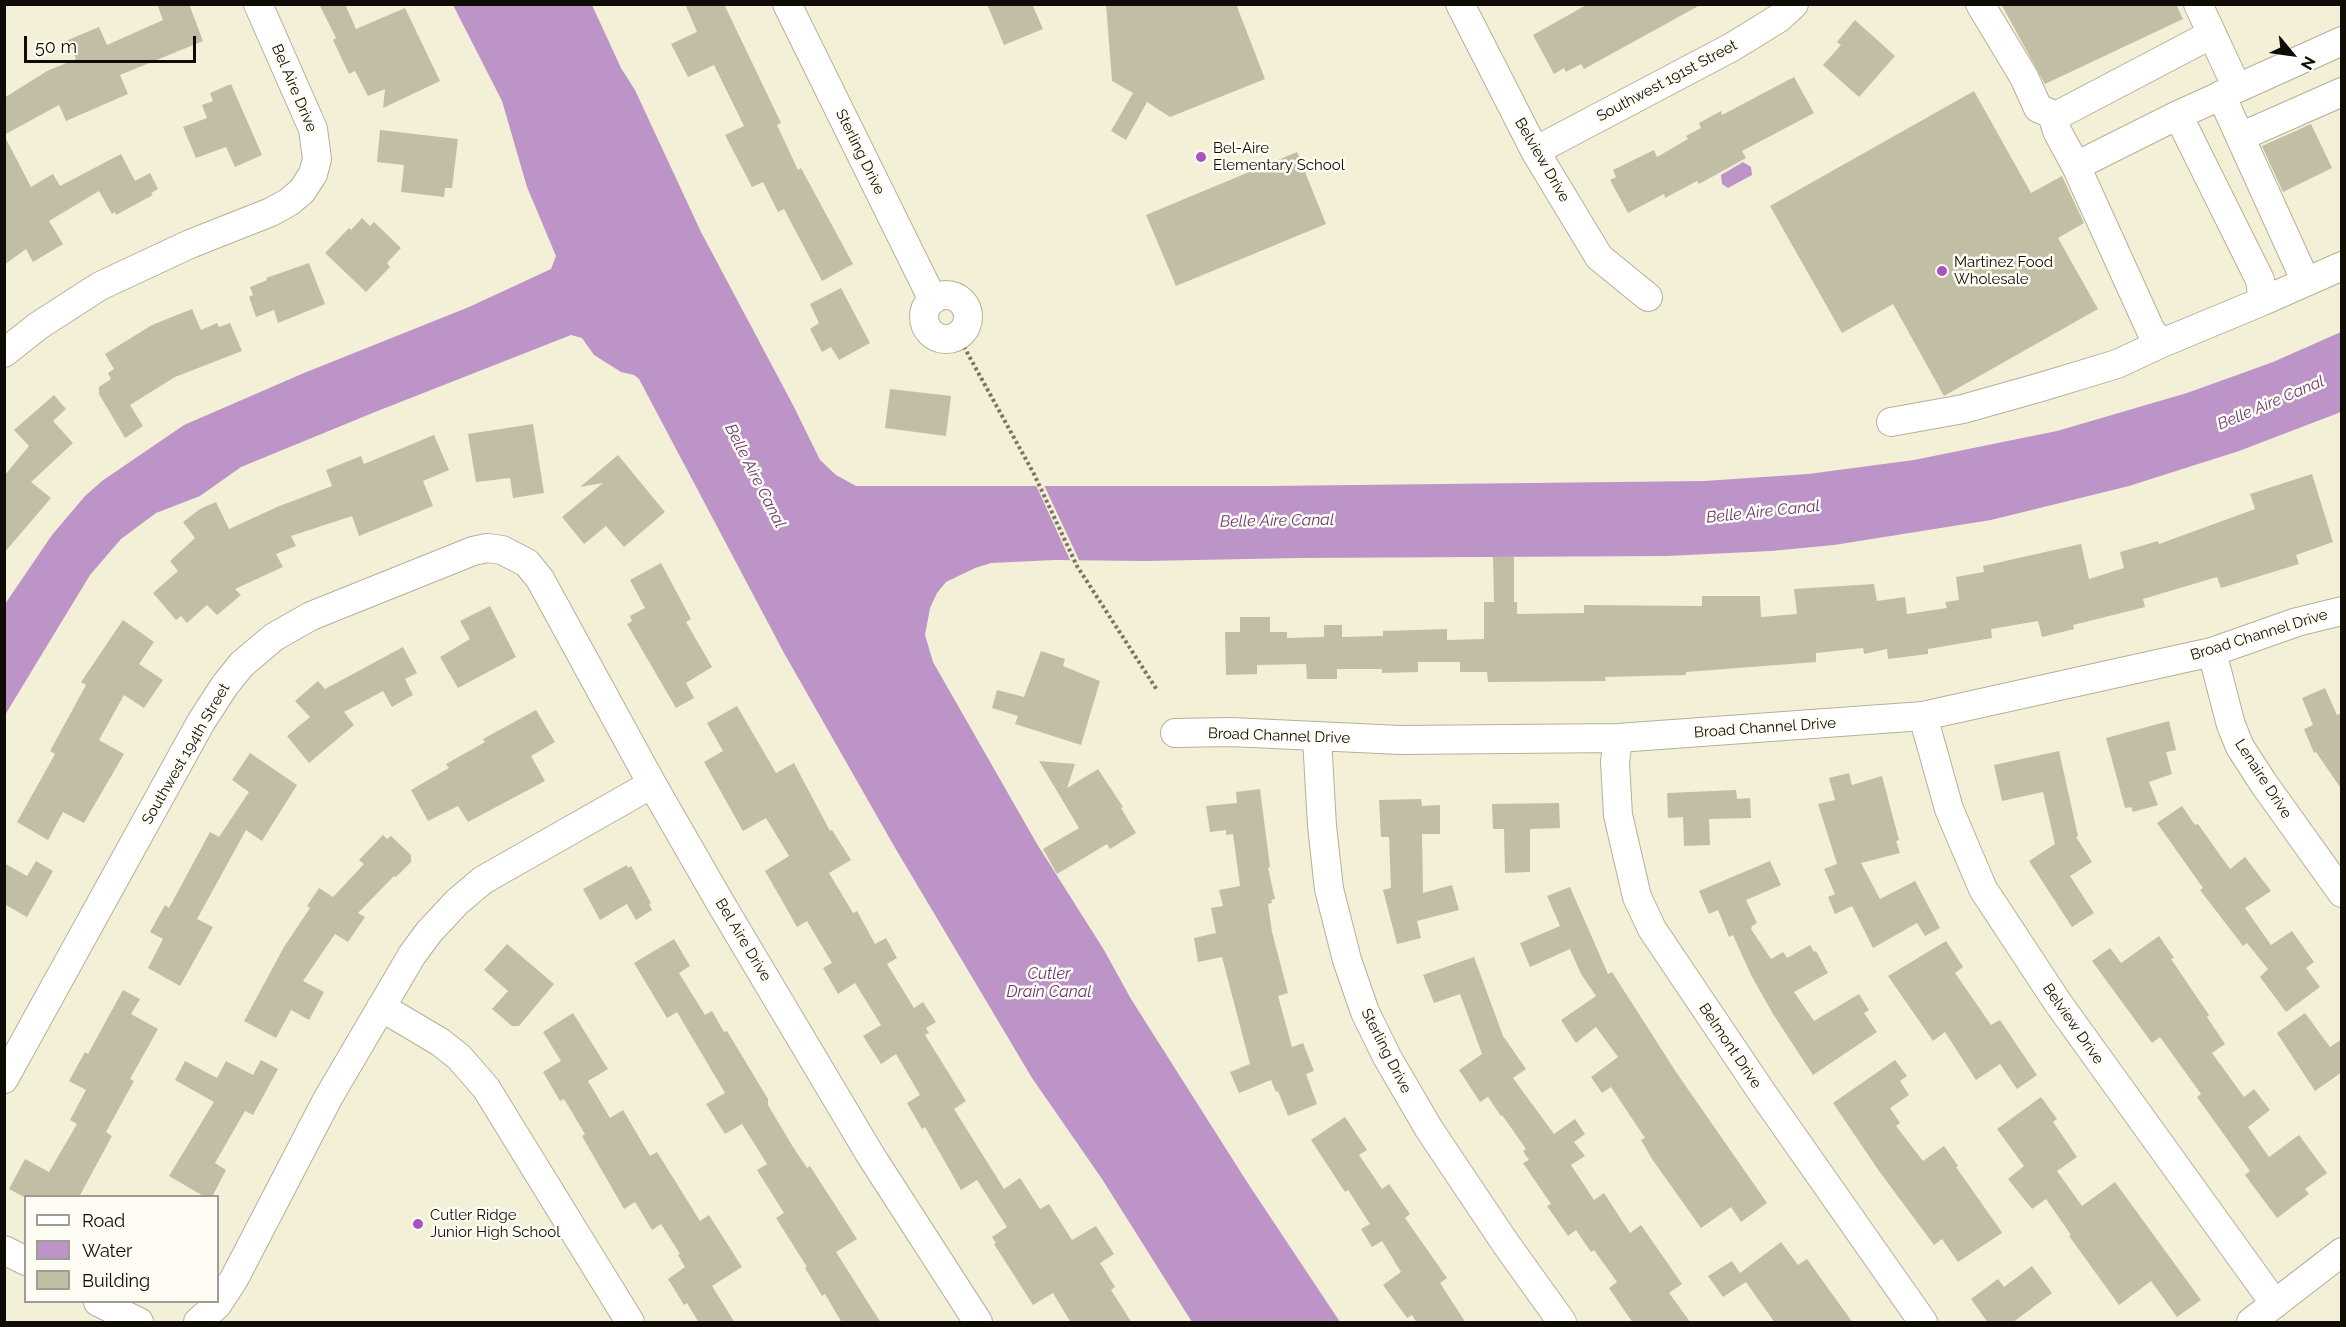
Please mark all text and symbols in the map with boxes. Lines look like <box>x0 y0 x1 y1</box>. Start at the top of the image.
scale bar <box>27 24 200 62</box>
north arrow <box>2262 24 2322 84</box>
text: 50 m <box>35 36 77 57</box>
street label: Southwest 191st Street <box>1594 36 1740 126</box>
street label: Bel Aire Drive <box>267 41 321 135</box>
text: N <box>2297 53 2319 73</box>
street label: Sterling Drive <box>832 106 888 198</box>
street label: Belview Drive <box>1511 115 1573 205</box>
place label: Bel-Aire Elementary School <box>1213 139 1345 174</box>
marker: Bel-Aire Elementary School <box>1194 150 1208 164</box>
place label: Martinez Food Wholesale <box>1954 253 2053 288</box>
marker: Martinez Food Wholesale <box>1935 264 1949 278</box>
water label: Belle Aire Canal <box>2215 372 2327 434</box>
water label: Belle Aire Canal <box>721 421 789 531</box>
water label: Belle Aire Canal <box>1705 496 1821 528</box>
water label: Belle Aire Canal <box>1220 510 1334 532</box>
street label: Broad Channel Drive <box>2188 606 2330 664</box>
street label: Southwest 194th Street <box>138 680 234 828</box>
street label: Broad Channel Drive <box>1693 714 1837 742</box>
street label: Broad Channel Drive <box>1207 725 1351 747</box>
street label: Lenaire Drive <box>2231 736 2295 822</box>
street label: Bel Aire Drive <box>711 895 775 985</box>
water label: Cutler Drain Canal <box>1006 964 1092 1002</box>
street label: Belview Drive <box>2039 980 2107 1068</box>
street label: Belmont Drive <box>1695 1000 1765 1092</box>
street label: Sterling Drive <box>1357 1006 1415 1096</box>
legend <box>24 1195 219 1303</box>
place label: Cutler Ridge Junior High School <box>430 1206 560 1241</box>
text: Road <box>82 1210 125 1231</box>
marker: Cutler Ridge Junior High School <box>411 1217 425 1231</box>
text: Water <box>82 1240 132 1261</box>
text: Building <box>82 1270 150 1291</box>

